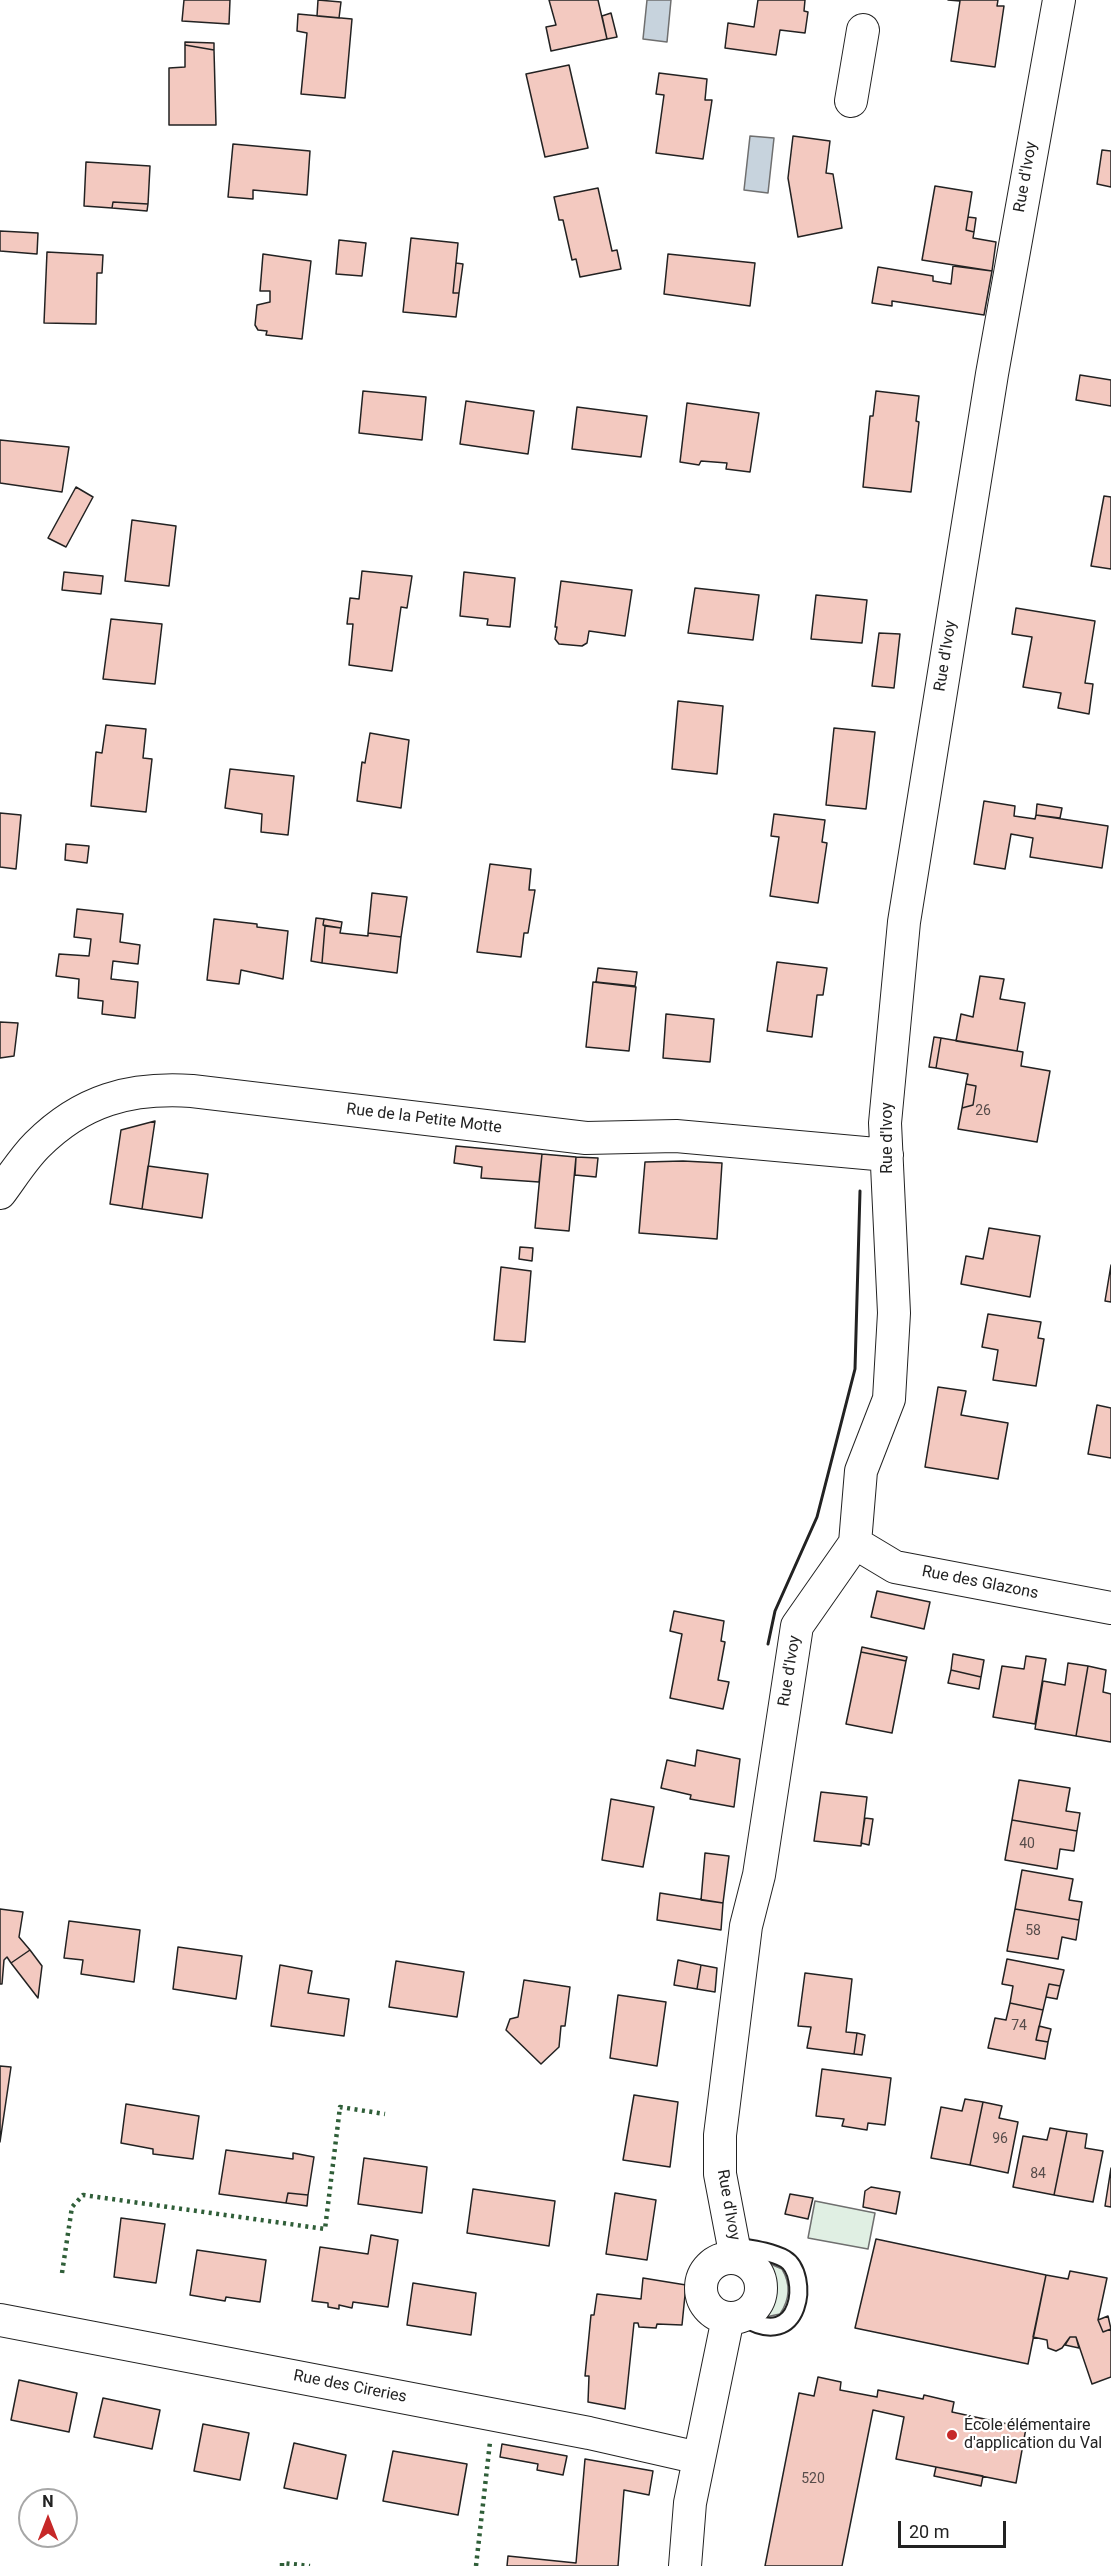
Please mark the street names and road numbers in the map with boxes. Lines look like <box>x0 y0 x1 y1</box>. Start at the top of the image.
street label: Rue d'Ivoy <box>1010 140 1042 214</box>
street label: Rue d'Ivoy <box>931 619 961 693</box>
street label: Rue de la Petite Motte <box>345 1100 503 1138</box>
street label: Rue d'Ivoy <box>878 1102 898 1174</box>
street label: Rue des Glazons <box>920 1562 1040 1604</box>
street label: Rue d'Ivoy <box>775 1634 805 1708</box>
street label: Rue d'Ivoy <box>712 2168 744 2242</box>
street label: Rue des Cireries <box>292 2367 408 2407</box>

